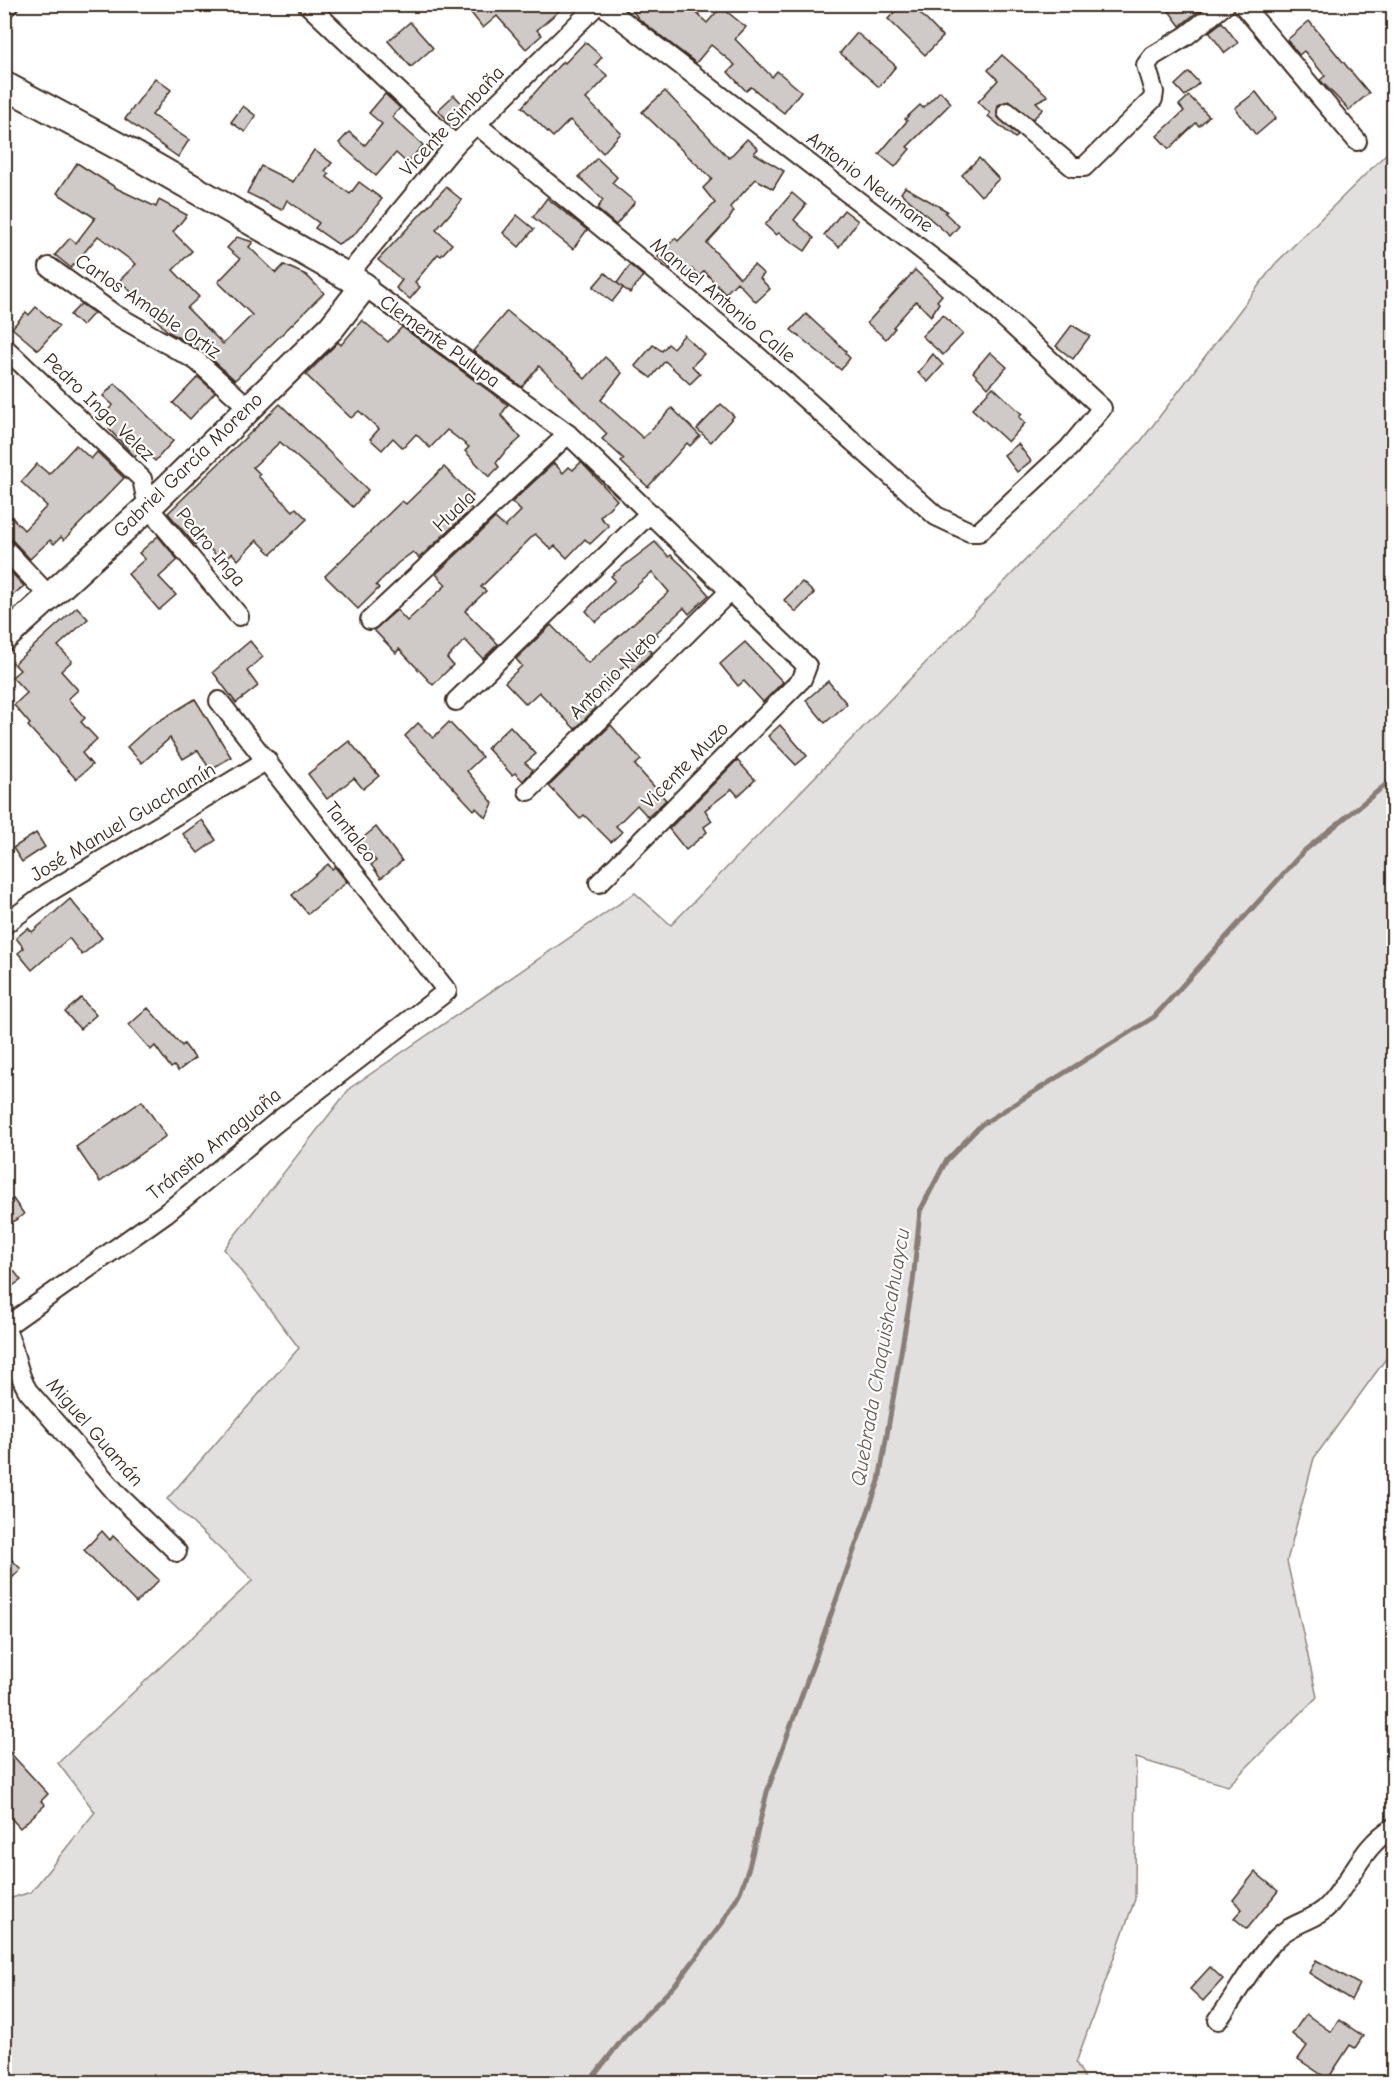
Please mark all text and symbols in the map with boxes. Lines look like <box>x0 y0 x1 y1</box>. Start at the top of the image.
street label: Vicente Simbaña <box>395 61 509 181</box>
street label: Antonio Neumane <box>802 127 938 237</box>
street label: Manuel Antonio Calle <box>646 233 800 367</box>
street label: Carlos Amable Ortiz <box>71 249 225 363</box>
street label: Clemente Pulupa <box>375 290 505 392</box>
street label: Pedro Inga Velez <box>39 348 159 466</box>
street label: Gabriel García Moreno <box>109 388 267 542</box>
street label: Huala <box>428 486 480 536</box>
street label: Pedro Inga <box>171 503 251 591</box>
street label: Antonio Nieto <box>564 626 662 724</box>
street label: Vicente Muzo <box>637 717 733 813</box>
street label: José Manuel Guachamín <box>26 758 220 886</box>
street label: Tantaleo <box>320 797 382 867</box>
street label: Tránsito Amaguaña <box>142 1083 286 1205</box>
water label: Quebrada Chaquishcahuaycu <box>845 1226 915 1488</box>
street label: Miguel Guamán <box>42 1373 148 1491</box>

